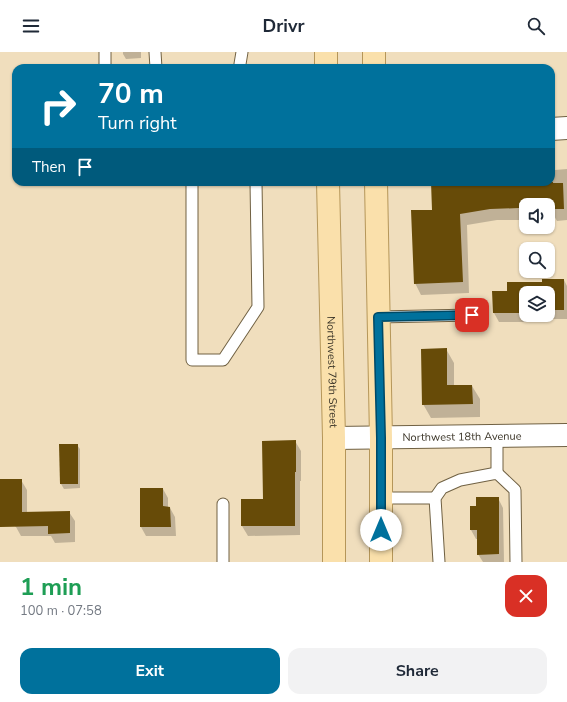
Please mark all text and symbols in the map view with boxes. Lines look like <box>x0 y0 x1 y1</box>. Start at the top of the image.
text: Drivr <box>263 14 304 38</box>
icon: menu <box>20 15 42 37</box>
icon: search <box>525 15 547 37</box>
text: 70 m <box>98 75 164 113</box>
icon: right <box>32 80 84 132</box>
text: Turn right <box>98 111 177 135</box>
icon: arrive <box>74 156 96 178</box>
text: Then <box>32 157 66 177</box>
map controls <box>519 198 555 322</box>
button: sound <box>519 198 555 234</box>
button: search <box>519 242 555 278</box>
button: layers <box>519 286 555 322</box>
pin <box>455 298 489 332</box>
icon: arrive <box>461 304 483 326</box>
street label: Northwest 79th Street <box>324 316 341 428</box>
street label: Northwest 18th Avenue <box>402 428 522 445</box>
position arrow <box>360 509 402 551</box>
text: 1 min <box>20 571 82 603</box>
button: close <box>505 575 547 617</box>
text: 100 m · 07:58 <box>20 602 102 620</box>
button: Exit <box>20 648 280 694</box>
button: Share <box>288 648 547 694</box>

